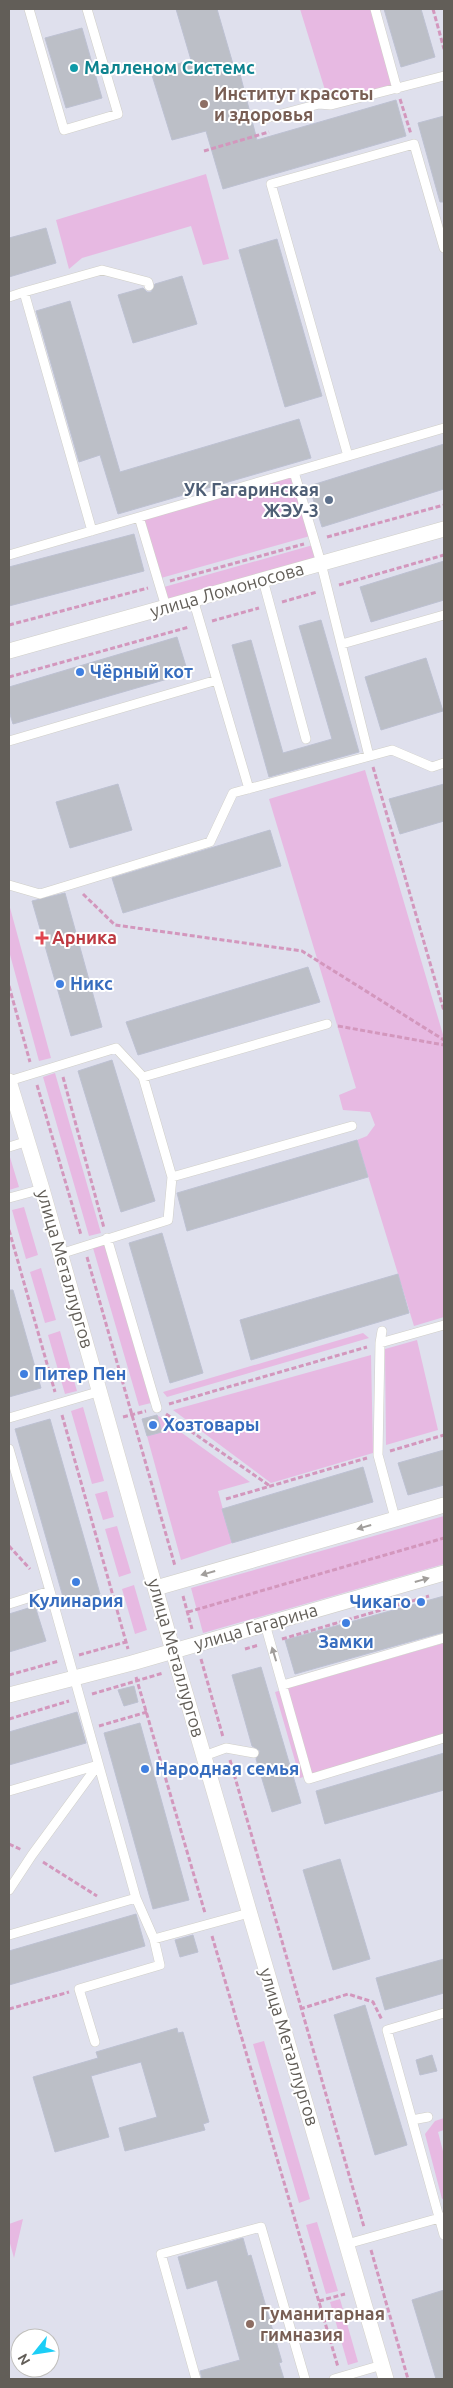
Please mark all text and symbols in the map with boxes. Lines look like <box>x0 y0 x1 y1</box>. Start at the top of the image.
place label: Малленом Системс <box>84 57 255 77</box>
marker: Малленом Системс <box>68 62 80 74</box>
place label: Институт красоты и здоровья <box>214 83 373 124</box>
marker: Институт красоты и здоровья <box>198 98 210 110</box>
place label: УК Гагаринская ЖЭУ-3 <box>184 479 319 520</box>
marker: УК Гагаринская ЖЭУ-3 <box>323 494 335 506</box>
street label: улица Ломоносова <box>148 558 306 621</box>
place label: Чёрный кот <box>90 661 193 681</box>
marker: Чёрный кот <box>74 666 86 678</box>
place label: Арника <box>52 927 117 947</box>
marker: Арника <box>36 932 48 944</box>
place label: Никс <box>70 973 113 993</box>
marker: Никс <box>54 978 66 990</box>
street label: улица Металлургов <box>34 1187 98 1350</box>
place label: Питер Пен <box>34 1363 126 1383</box>
marker: Питер Пен <box>18 1368 30 1380</box>
place label: Хозтовары <box>163 1414 260 1434</box>
marker: Хозтовары <box>147 1419 159 1431</box>
one-way arrow <box>356 1524 371 1532</box>
one-way arrow <box>200 1569 215 1577</box>
one-way arrow <box>414 1575 429 1583</box>
marker: Кулинария <box>70 1576 82 1588</box>
street label: улица Металлургов <box>145 1576 209 1739</box>
place label: Кулинария <box>28 1590 124 1610</box>
place label: Чикаго <box>349 1591 411 1611</box>
marker: Чикаго <box>415 1596 427 1608</box>
street label: улица Гагарина <box>192 1599 320 1653</box>
marker: Замки <box>340 1617 352 1629</box>
place label: Замки <box>318 1631 374 1651</box>
one-way arrow <box>270 1647 278 1662</box>
place label: Народная семья <box>155 1758 299 1778</box>
marker: Народная семья <box>139 1763 151 1775</box>
street label: улица Металлургов <box>256 1965 324 2128</box>
place label: Гуманитарная гимназия <box>260 2303 385 2344</box>
marker: Гуманитарная гимназия <box>244 2318 256 2330</box>
north arrow <box>10 2328 60 2378</box>
text: N <box>14 2351 33 2368</box>

